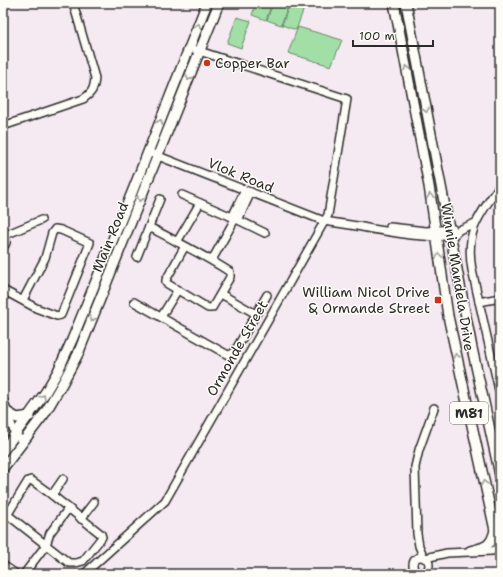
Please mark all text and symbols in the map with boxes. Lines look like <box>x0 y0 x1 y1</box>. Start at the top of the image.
one-way arrow <box>194 22 202 29</box>
scale bar <box>353 22 433 48</box>
text: 100 m <box>359 28 395 44</box>
place label: Copper Bar <box>215 54 290 72</box>
marker: Copper Bar <box>202 58 212 68</box>
one-way arrow <box>403 65 411 71</box>
one-way arrow <box>186 74 194 82</box>
one-way arrow <box>421 107 430 113</box>
one-way arrow <box>156 118 164 125</box>
street label: Vlok Road <box>205 154 277 196</box>
one-way arrow <box>426 193 435 199</box>
one-way arrow <box>137 195 145 202</box>
street label: Main Road <box>88 199 132 275</box>
street label: Winnie Mandela Drive <box>437 202 479 352</box>
one-way arrow <box>435 253 444 259</box>
place label: William Nicol Drive & Ormande Street <box>302 283 430 317</box>
marker: William Nicol Drive & Ormande Street <box>433 295 443 305</box>
street label: Ormonde Street <box>202 297 272 399</box>
one-way arrow <box>88 316 96 323</box>
one-way arrow <box>453 353 461 359</box>
one-way arrow <box>38 394 45 401</box>
road number: M81 <box>450 402 488 424</box>
one-way arrow <box>481 479 489 486</box>

